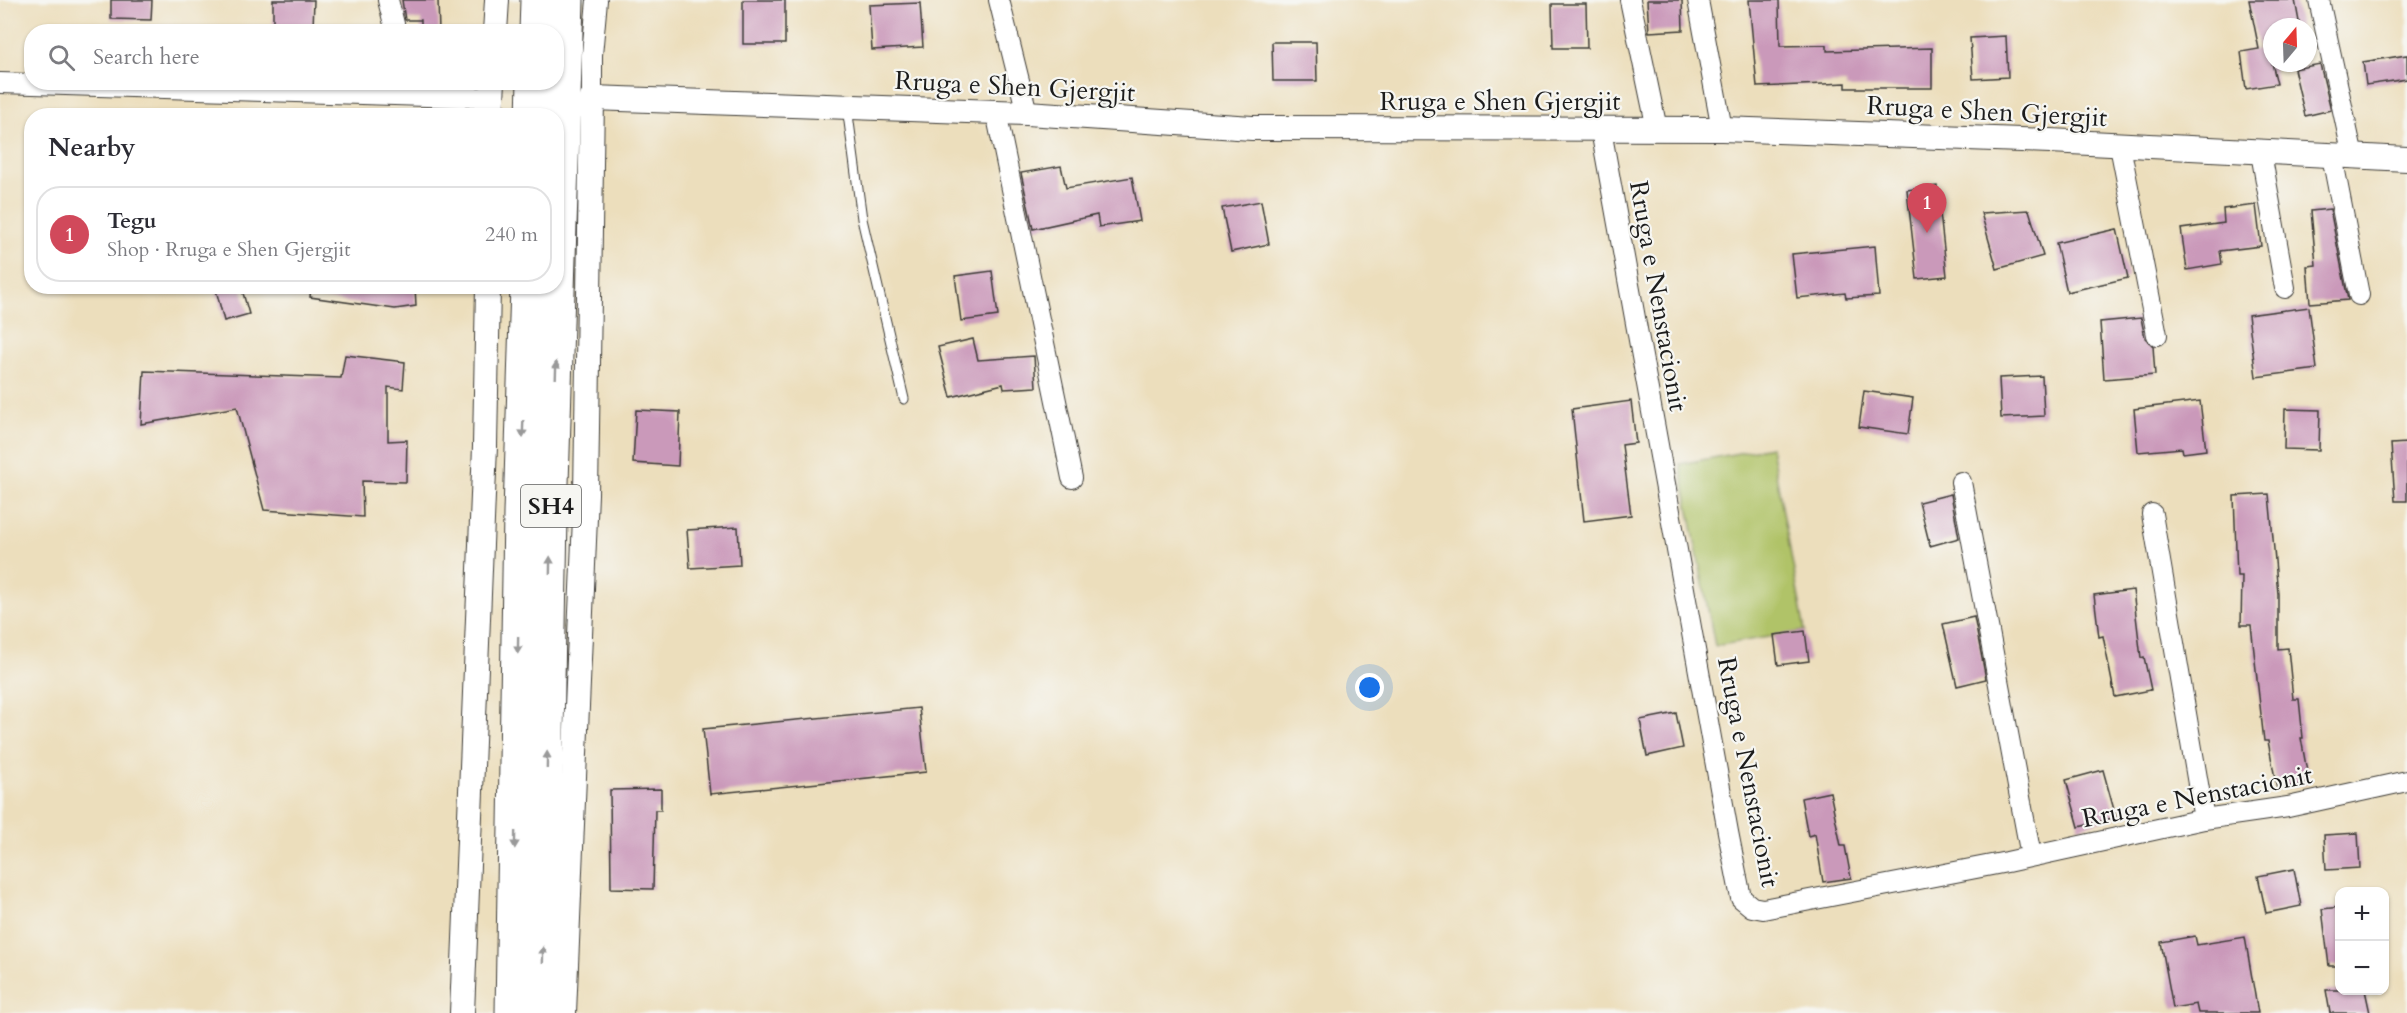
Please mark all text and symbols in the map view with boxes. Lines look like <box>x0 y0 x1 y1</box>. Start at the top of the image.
north arrow <box>2263 18 2317 72</box>
search box <box>24 24 564 90</box>
icon: search <box>45 41 78 74</box>
text: Search here <box>93 42 200 72</box>
street label: Rruga e Shen Gjergjit <box>894 63 1136 110</box>
street label: Rruga e Shen Gjergjit <box>1380 84 1620 119</box>
street label: Rruga e Shen Gjergjit <box>1866 88 2108 135</box>
text: Nearby <box>48 130 136 165</box>
street label: Rruga e Nenstacionit <box>1621 178 1696 414</box>
pin: 1 <box>1908 184 1946 233</box>
text: Tegu <box>107 206 157 236</box>
text: 1 <box>64 221 75 248</box>
text: 240 m <box>485 221 538 248</box>
text: Shop · Rruga e Shen Gjergjit <box>107 236 351 263</box>
one-way arrow <box>551 360 560 379</box>
one-way arrow <box>518 419 527 438</box>
road number: SH4 <box>521 485 581 527</box>
one-way arrow <box>545 555 555 574</box>
one-way arrow <box>513 635 523 654</box>
street label: Rruga e Nenstacionit <box>1709 654 1788 890</box>
your location <box>1355 673 1384 702</box>
one-way arrow <box>542 750 552 769</box>
street label: Rruga e Nenstacionit <box>2079 757 2315 836</box>
one-way arrow <box>510 830 520 849</box>
map controls <box>2335 887 2389 995</box>
button: + <box>2335 887 2389 941</box>
button: − <box>2335 941 2389 995</box>
one-way arrow <box>539 945 548 964</box>

